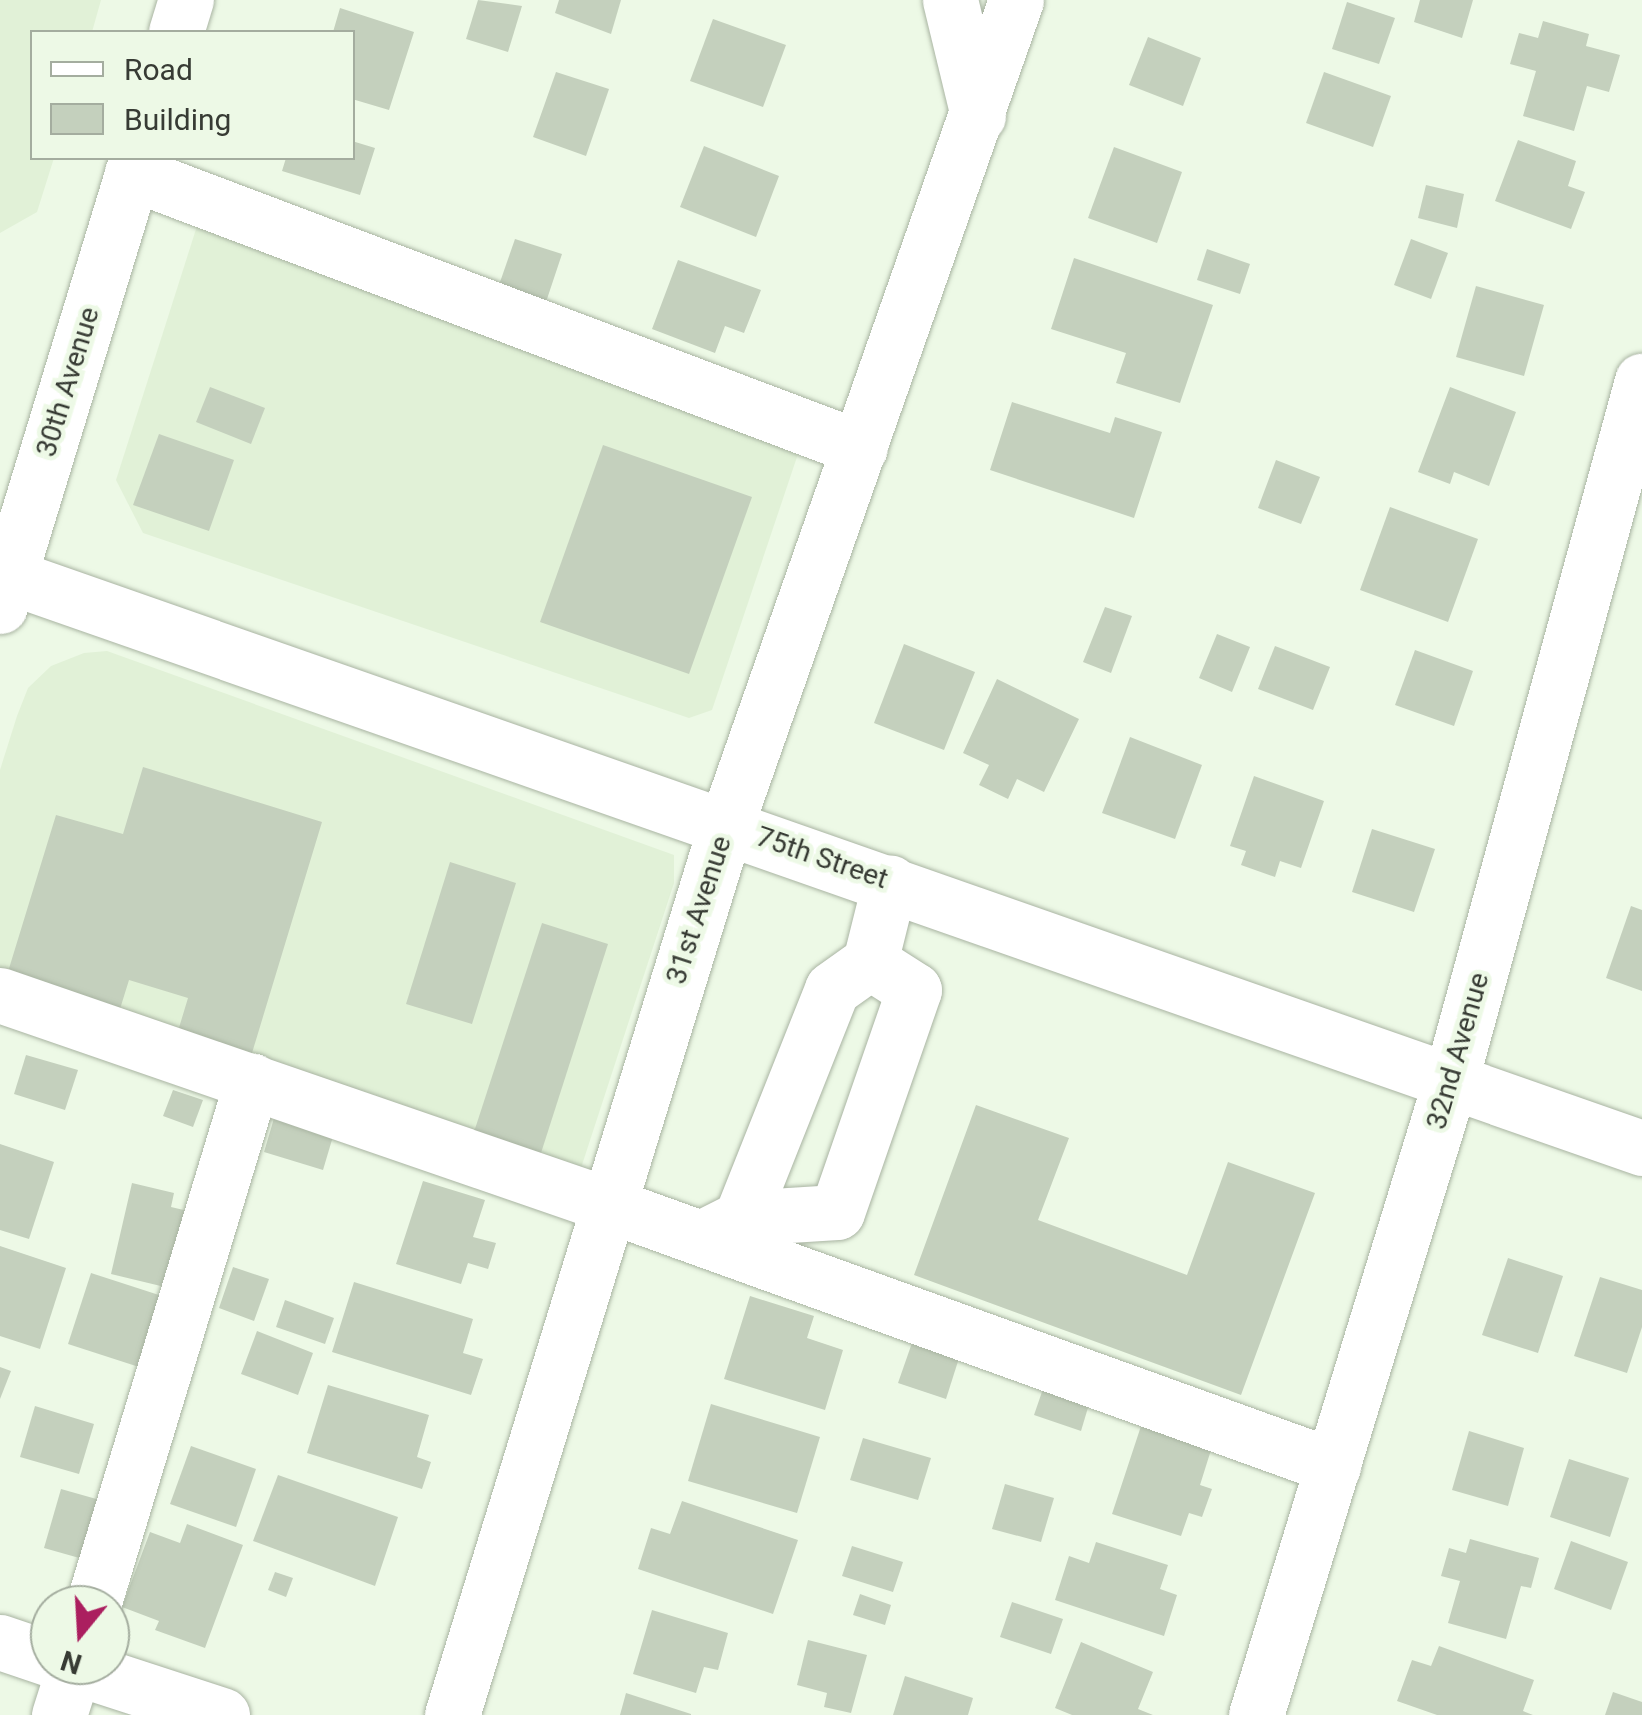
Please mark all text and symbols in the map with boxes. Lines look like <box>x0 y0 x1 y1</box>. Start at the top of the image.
legend <box>30 30 355 160</box>
text: Road <box>124 52 193 87</box>
text: Building <box>124 102 231 137</box>
street label: 30th Avenue <box>29 303 107 461</box>
street label: 75th Street <box>752 820 892 896</box>
street label: 31st Avenue <box>659 832 739 988</box>
street label: 32nd Avenue <box>1420 969 1496 1133</box>
north arrow <box>30 1585 130 1685</box>
text: N <box>57 1643 86 1681</box>

